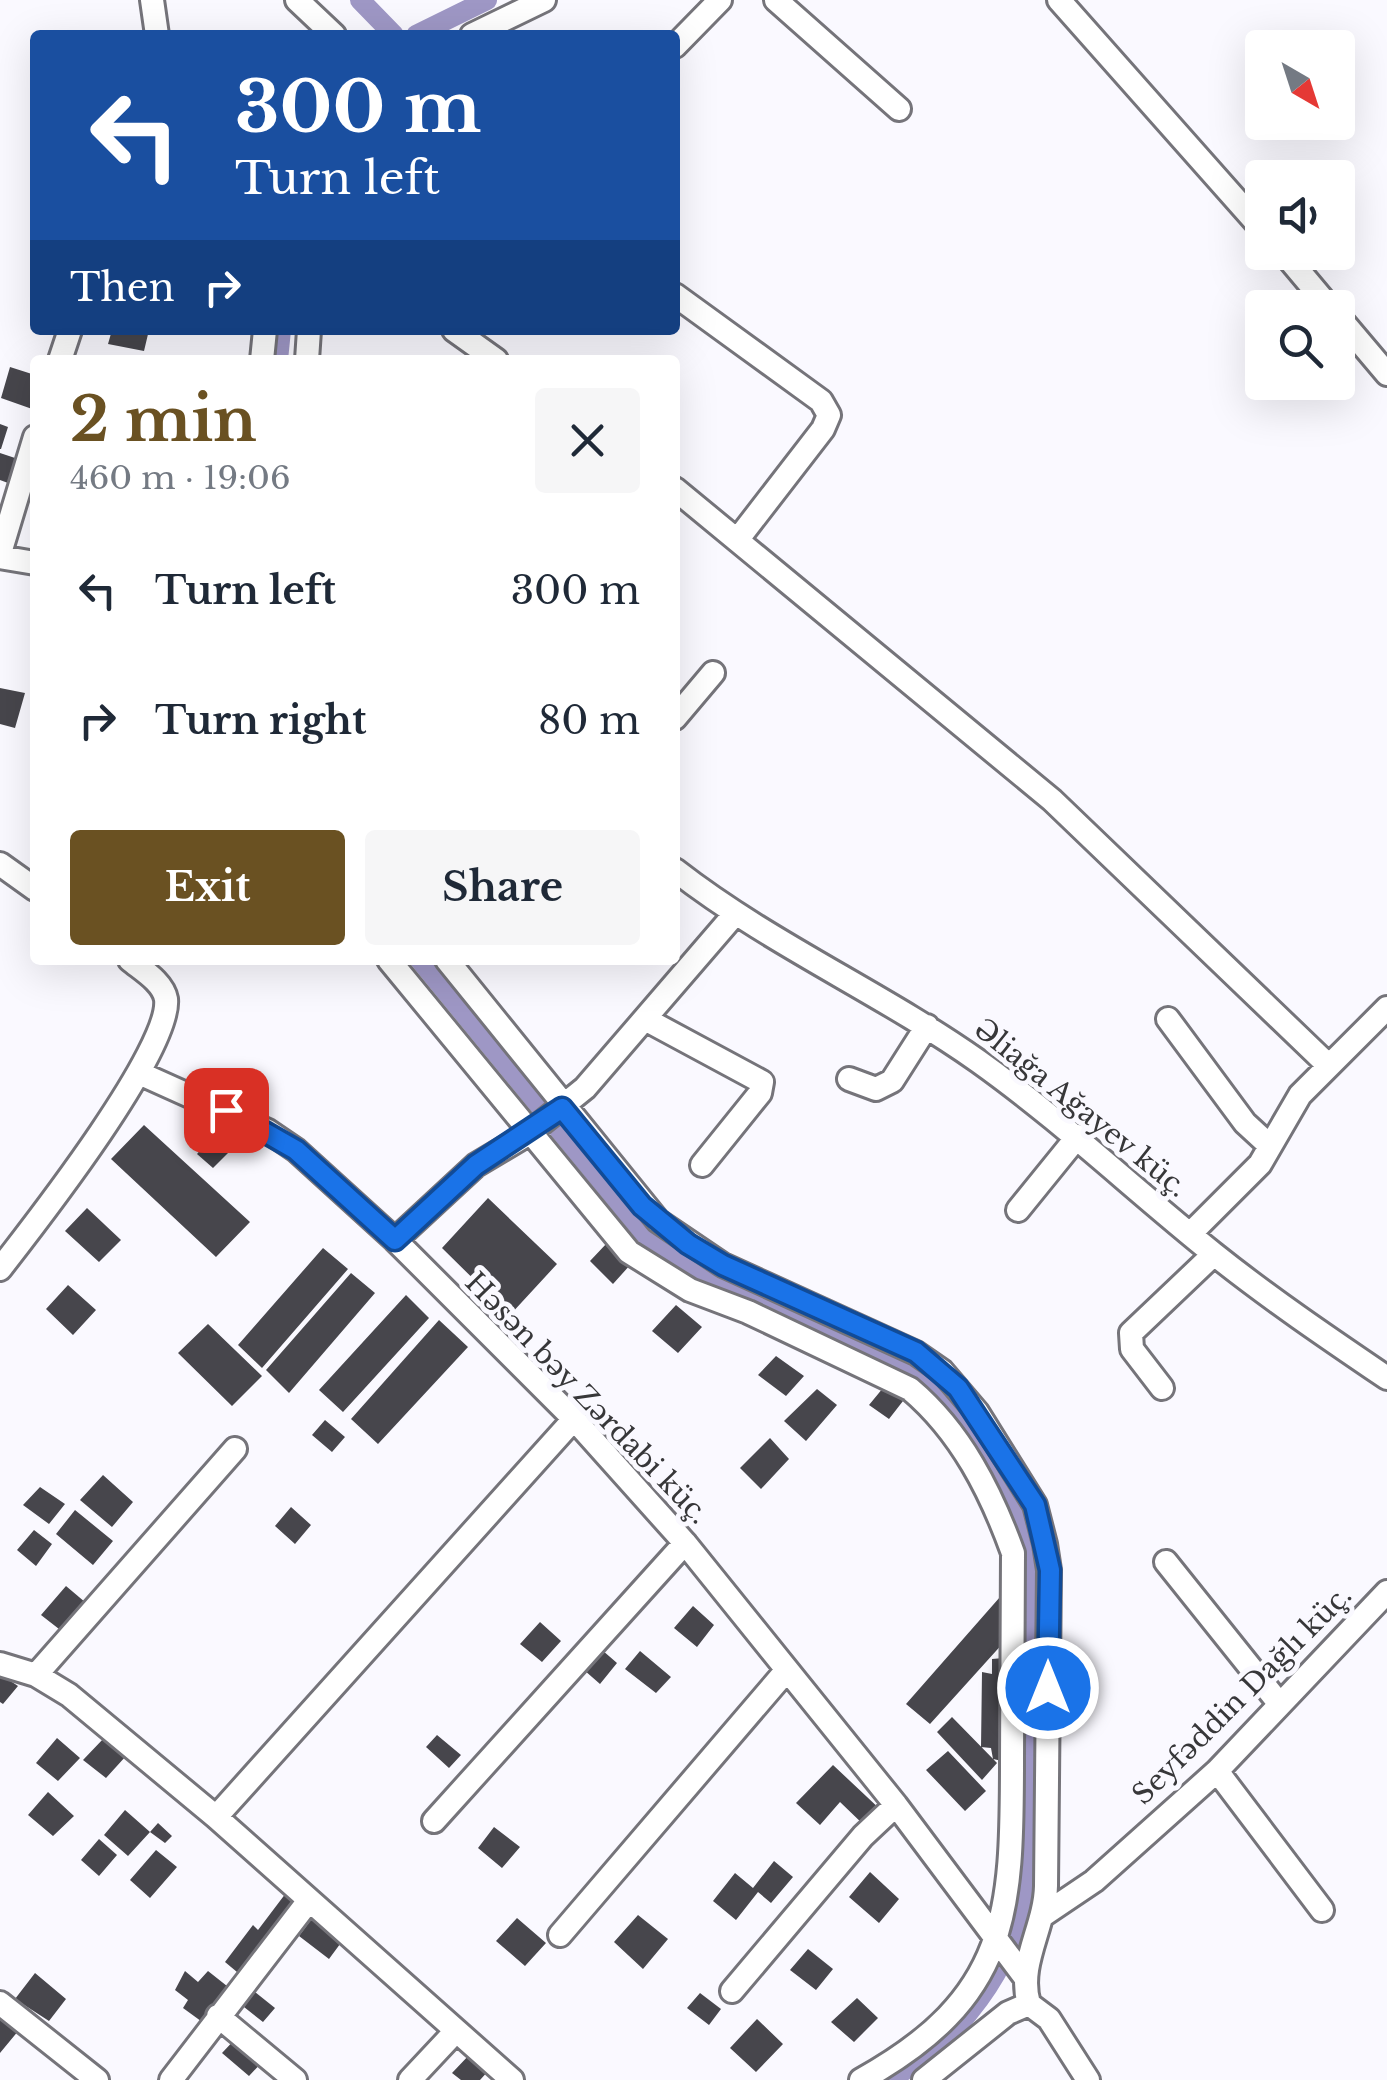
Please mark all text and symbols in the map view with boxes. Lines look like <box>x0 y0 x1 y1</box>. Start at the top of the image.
north arrow <box>1245 30 1355 140</box>
map controls <box>1245 30 1355 400</box>
text: 300 m <box>235 64 481 151</box>
icon: left <box>70 70 200 200</box>
text: Turn left <box>235 150 440 206</box>
button: sound <box>1245 160 1355 270</box>
icon: right <box>195 260 250 315</box>
text: Then <box>70 264 175 311</box>
button: search <box>1245 290 1355 400</box>
text: 2 min <box>70 383 257 457</box>
button: close <box>535 388 640 493</box>
text: 460 m · 19:06 <box>70 458 291 498</box>
icon: left <box>70 563 125 618</box>
text: Turn left <box>155 567 336 614</box>
text: 300 m <box>511 567 640 614</box>
icon: right <box>70 693 125 748</box>
text: Turn right <box>155 697 366 744</box>
text: 80 m <box>538 697 640 744</box>
button: Exit <box>70 830 345 945</box>
button: Share <box>365 830 640 945</box>
street label: Əliağa Ağayev küç. <box>967 1011 1195 1205</box>
pin <box>184 1068 269 1153</box>
icon: arrive <box>199 1083 254 1138</box>
street label: Həsən bəy Zərdabi küç. <box>458 1265 716 1531</box>
street label: Seyfəddin Dağlı küç. <box>1125 1578 1359 1812</box>
position arrow <box>996 1636 1100 1740</box>

